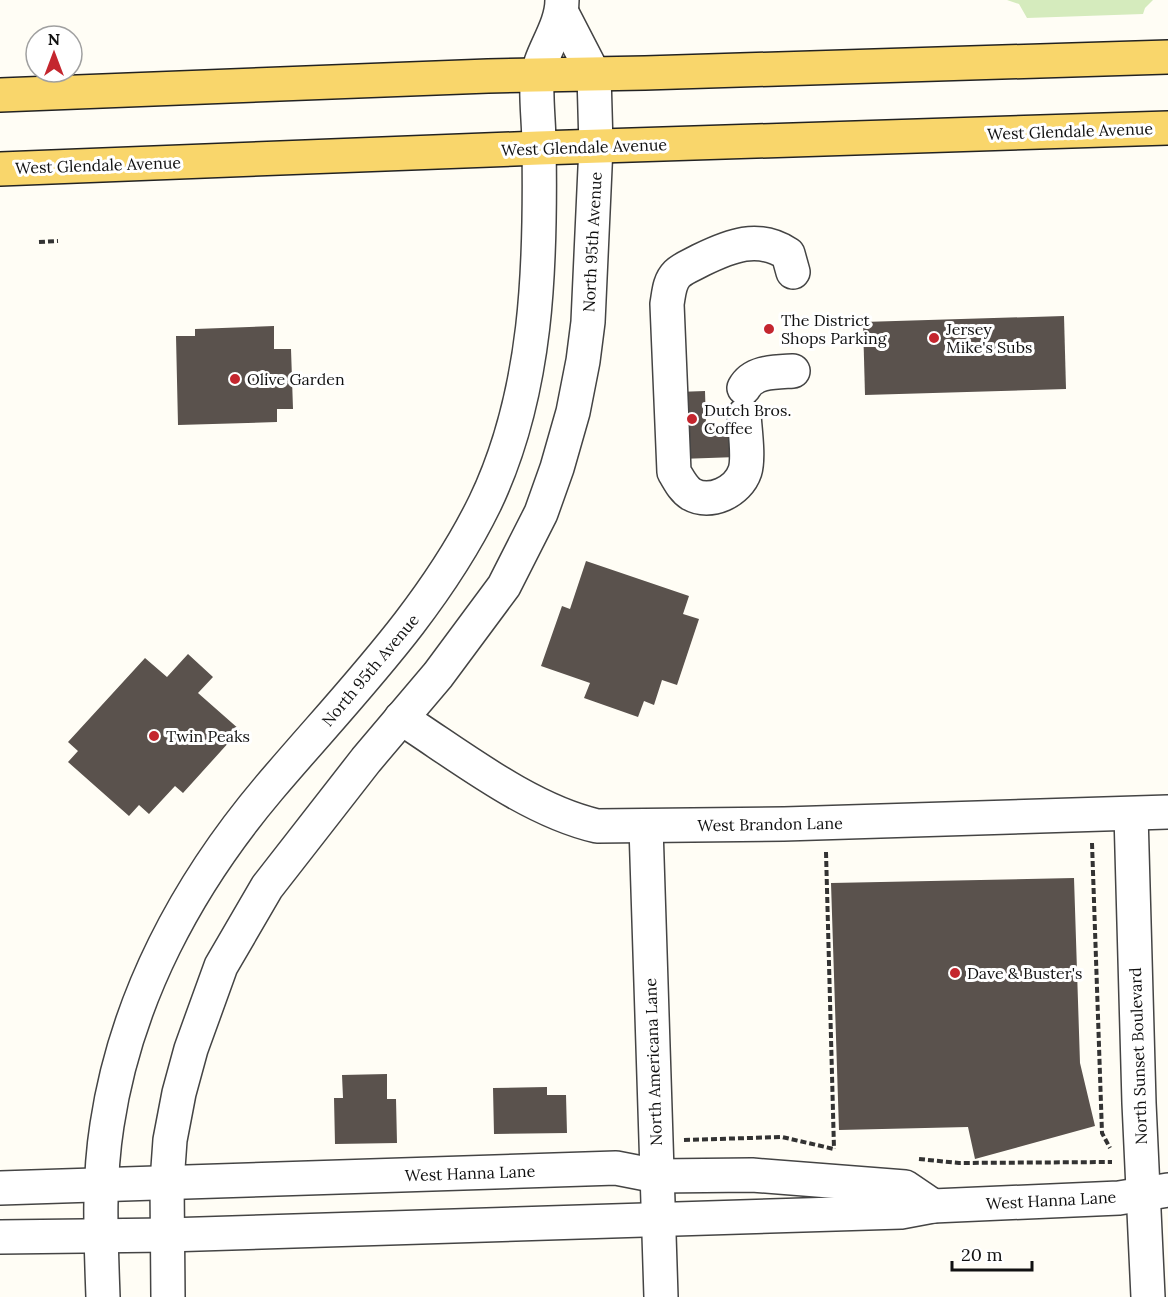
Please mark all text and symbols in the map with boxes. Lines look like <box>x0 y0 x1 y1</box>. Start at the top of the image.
north arrow <box>24 24 84 84</box>
text: N <box>48 29 60 49</box>
street label: West Glendale Avenue <box>987 118 1154 144</box>
street label: West Glendale Avenue <box>501 134 668 160</box>
street label: West Glendale Avenue <box>15 152 182 178</box>
street label: North 95th Avenue <box>578 171 606 313</box>
place label: The District Shops Parking <box>781 310 888 348</box>
place label: Jersey Mike's Subs <box>945 319 1032 357</box>
marker: The District Shops Parking <box>762 322 776 336</box>
marker: Jersey Mike's Subs <box>927 331 941 345</box>
place label: Olive Garden <box>247 369 345 389</box>
marker: Olive Garden <box>228 372 242 386</box>
place label: Dutch Bros. Coffee <box>704 400 791 438</box>
marker: Dutch Bros. Coffee <box>685 412 699 426</box>
street label: North 95th Avenue <box>317 609 423 730</box>
place label: Twin Peaks <box>166 726 250 746</box>
marker: Twin Peaks <box>147 729 161 743</box>
street label: West Brandon Lane <box>697 813 843 835</box>
place label: Dave & Buster's <box>967 963 1082 983</box>
marker: Dave & Buster's <box>948 966 962 980</box>
street label: North Sunset Boulevard <box>1125 967 1151 1145</box>
street label: North Americana Lane <box>640 977 666 1146</box>
street label: West Hanna Lane <box>404 1161 536 1185</box>
street label: West Hanna Lane <box>985 1187 1117 1213</box>
scale bar <box>952 1234 1032 1272</box>
text: 20 m <box>961 1243 1003 1266</box>

